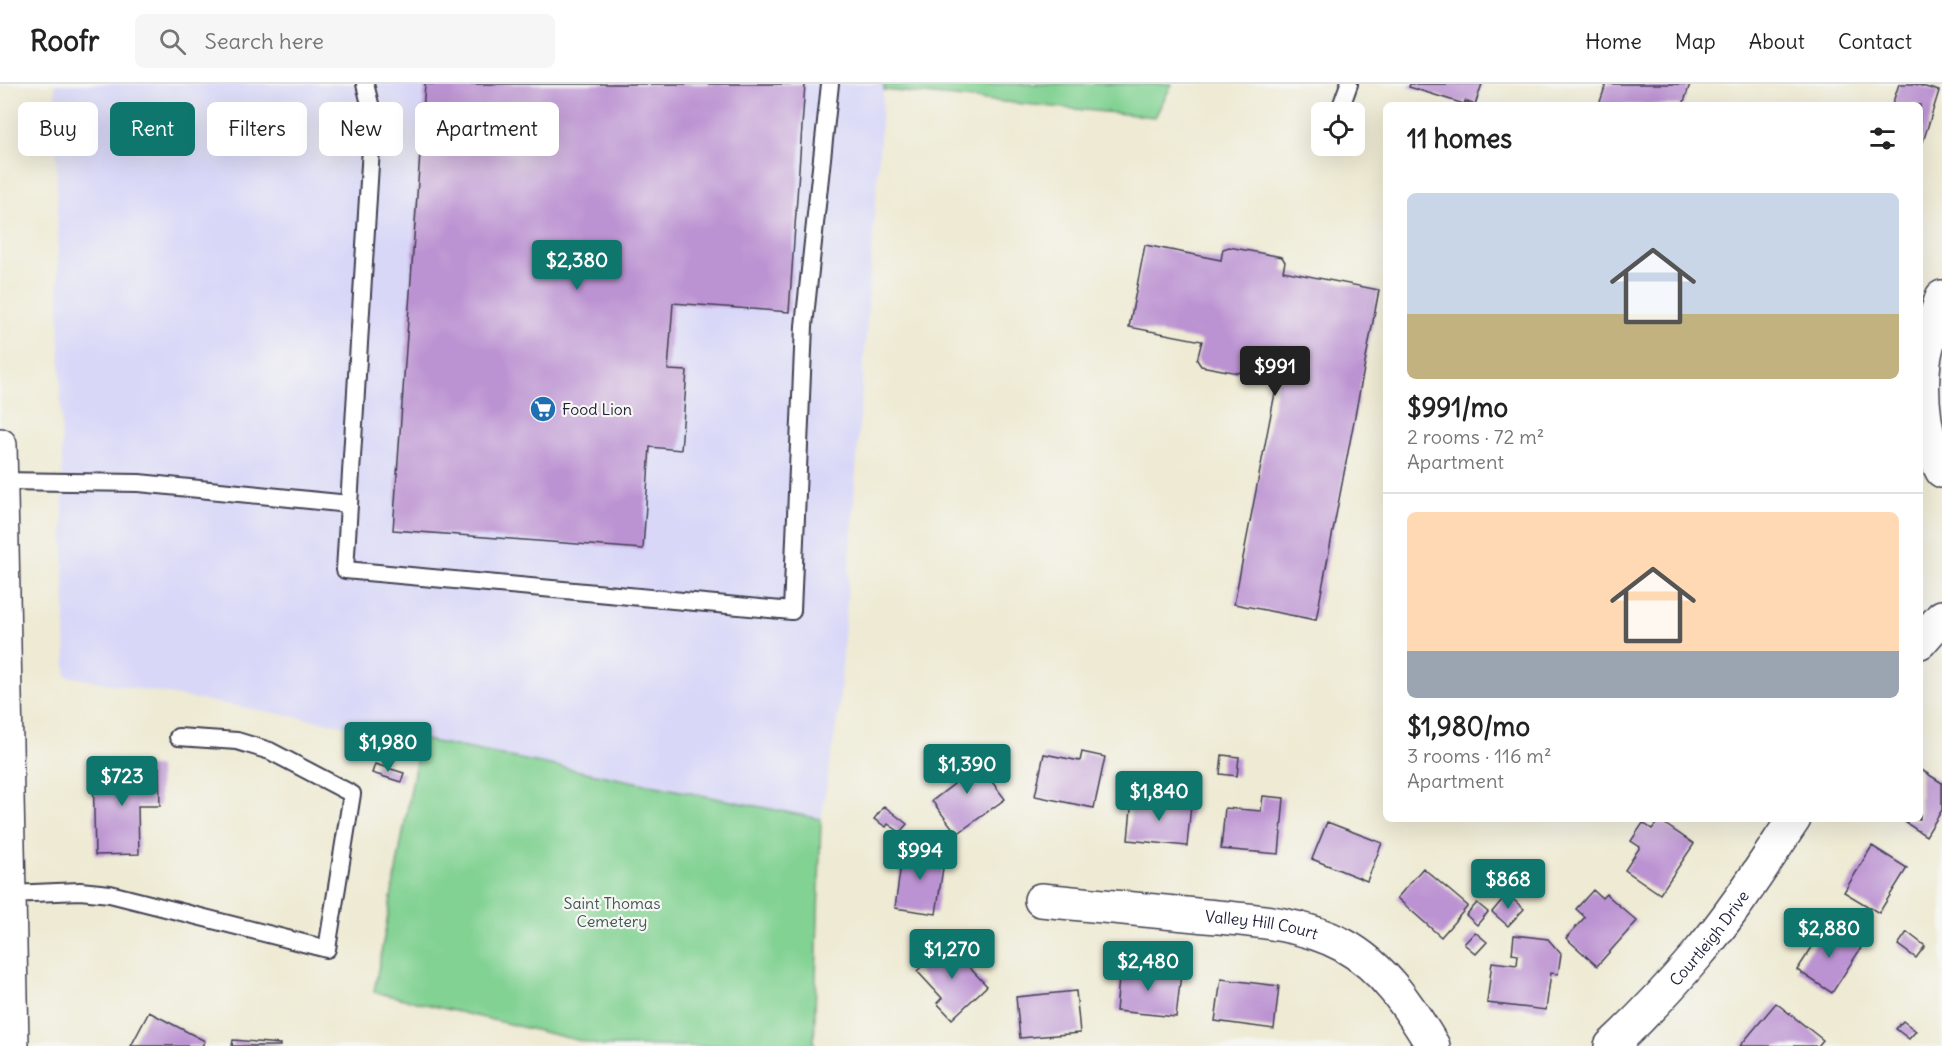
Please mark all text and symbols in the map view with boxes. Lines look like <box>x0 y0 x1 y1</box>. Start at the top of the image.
search box <box>135 14 555 68</box>
text: Roofr <box>30 23 99 59</box>
icon: search <box>156 25 189 58</box>
text: Search here <box>204 27 324 55</box>
text: Home <box>1585 28 1642 55</box>
text: Map <box>1675 28 1716 55</box>
text: About <box>1749 28 1805 55</box>
text: Contact <box>1838 28 1912 55</box>
chip: Buy <box>18 102 98 156</box>
chip: Rent <box>110 102 195 156</box>
chip: Filters <box>207 102 307 156</box>
chip: New <box>319 102 403 156</box>
chip: Apartment <box>415 102 559 156</box>
map controls <box>1311 102 1365 156</box>
button: locate <box>1311 102 1365 156</box>
text: 11 homes <box>1407 122 1512 155</box>
icon: filters <box>1866 122 1899 155</box>
icon: home <box>1599 232 1707 340</box>
pin: $2,380 <box>528 240 626 291</box>
text: $2,380 <box>546 247 608 272</box>
pin: $991 <box>1239 346 1311 397</box>
text: $991 <box>1254 353 1296 378</box>
text: $991/mo <box>1407 391 1508 424</box>
supermarket icon: Food Lion <box>528 394 558 424</box>
place label: Food Lion <box>562 399 632 419</box>
text: 2 rooms · 72 m² <box>1407 424 1544 449</box>
text: Apartment <box>1407 449 1504 474</box>
icon: home <box>1599 551 1707 659</box>
text: $1,980/mo <box>1407 710 1530 743</box>
pin: $1,980 <box>339 722 437 773</box>
text: $1,980 <box>358 729 418 754</box>
text: 3 rooms · 116 m² <box>1407 743 1551 768</box>
pin: $1,390 <box>918 744 1016 795</box>
text: $1,390 <box>938 751 996 776</box>
pin: $723 <box>86 756 158 807</box>
text: $723 <box>100 763 144 788</box>
text: Apartment <box>1407 768 1504 793</box>
pin: $1,840 <box>1110 771 1208 822</box>
text: $1,840 <box>1129 778 1189 803</box>
pin: $994 <box>884 830 956 881</box>
text: $994 <box>897 837 943 862</box>
pin: $868 <box>1472 859 1544 910</box>
text: $868 <box>1485 866 1531 891</box>
street label: Courtleigh Drive <box>1665 887 1753 990</box>
park label: Saint Thomas Cemetery <box>564 893 660 931</box>
street label: Valley Hill Court <box>1204 906 1321 944</box>
pin: $2,880 <box>1780 908 1878 959</box>
text: $2,880 <box>1798 915 1860 940</box>
pin: $1,270 <box>903 929 1001 980</box>
text: $1,270 <box>924 936 980 961</box>
pin: $2,480 <box>1099 941 1197 992</box>
text: $2,480 <box>1117 948 1179 973</box>

